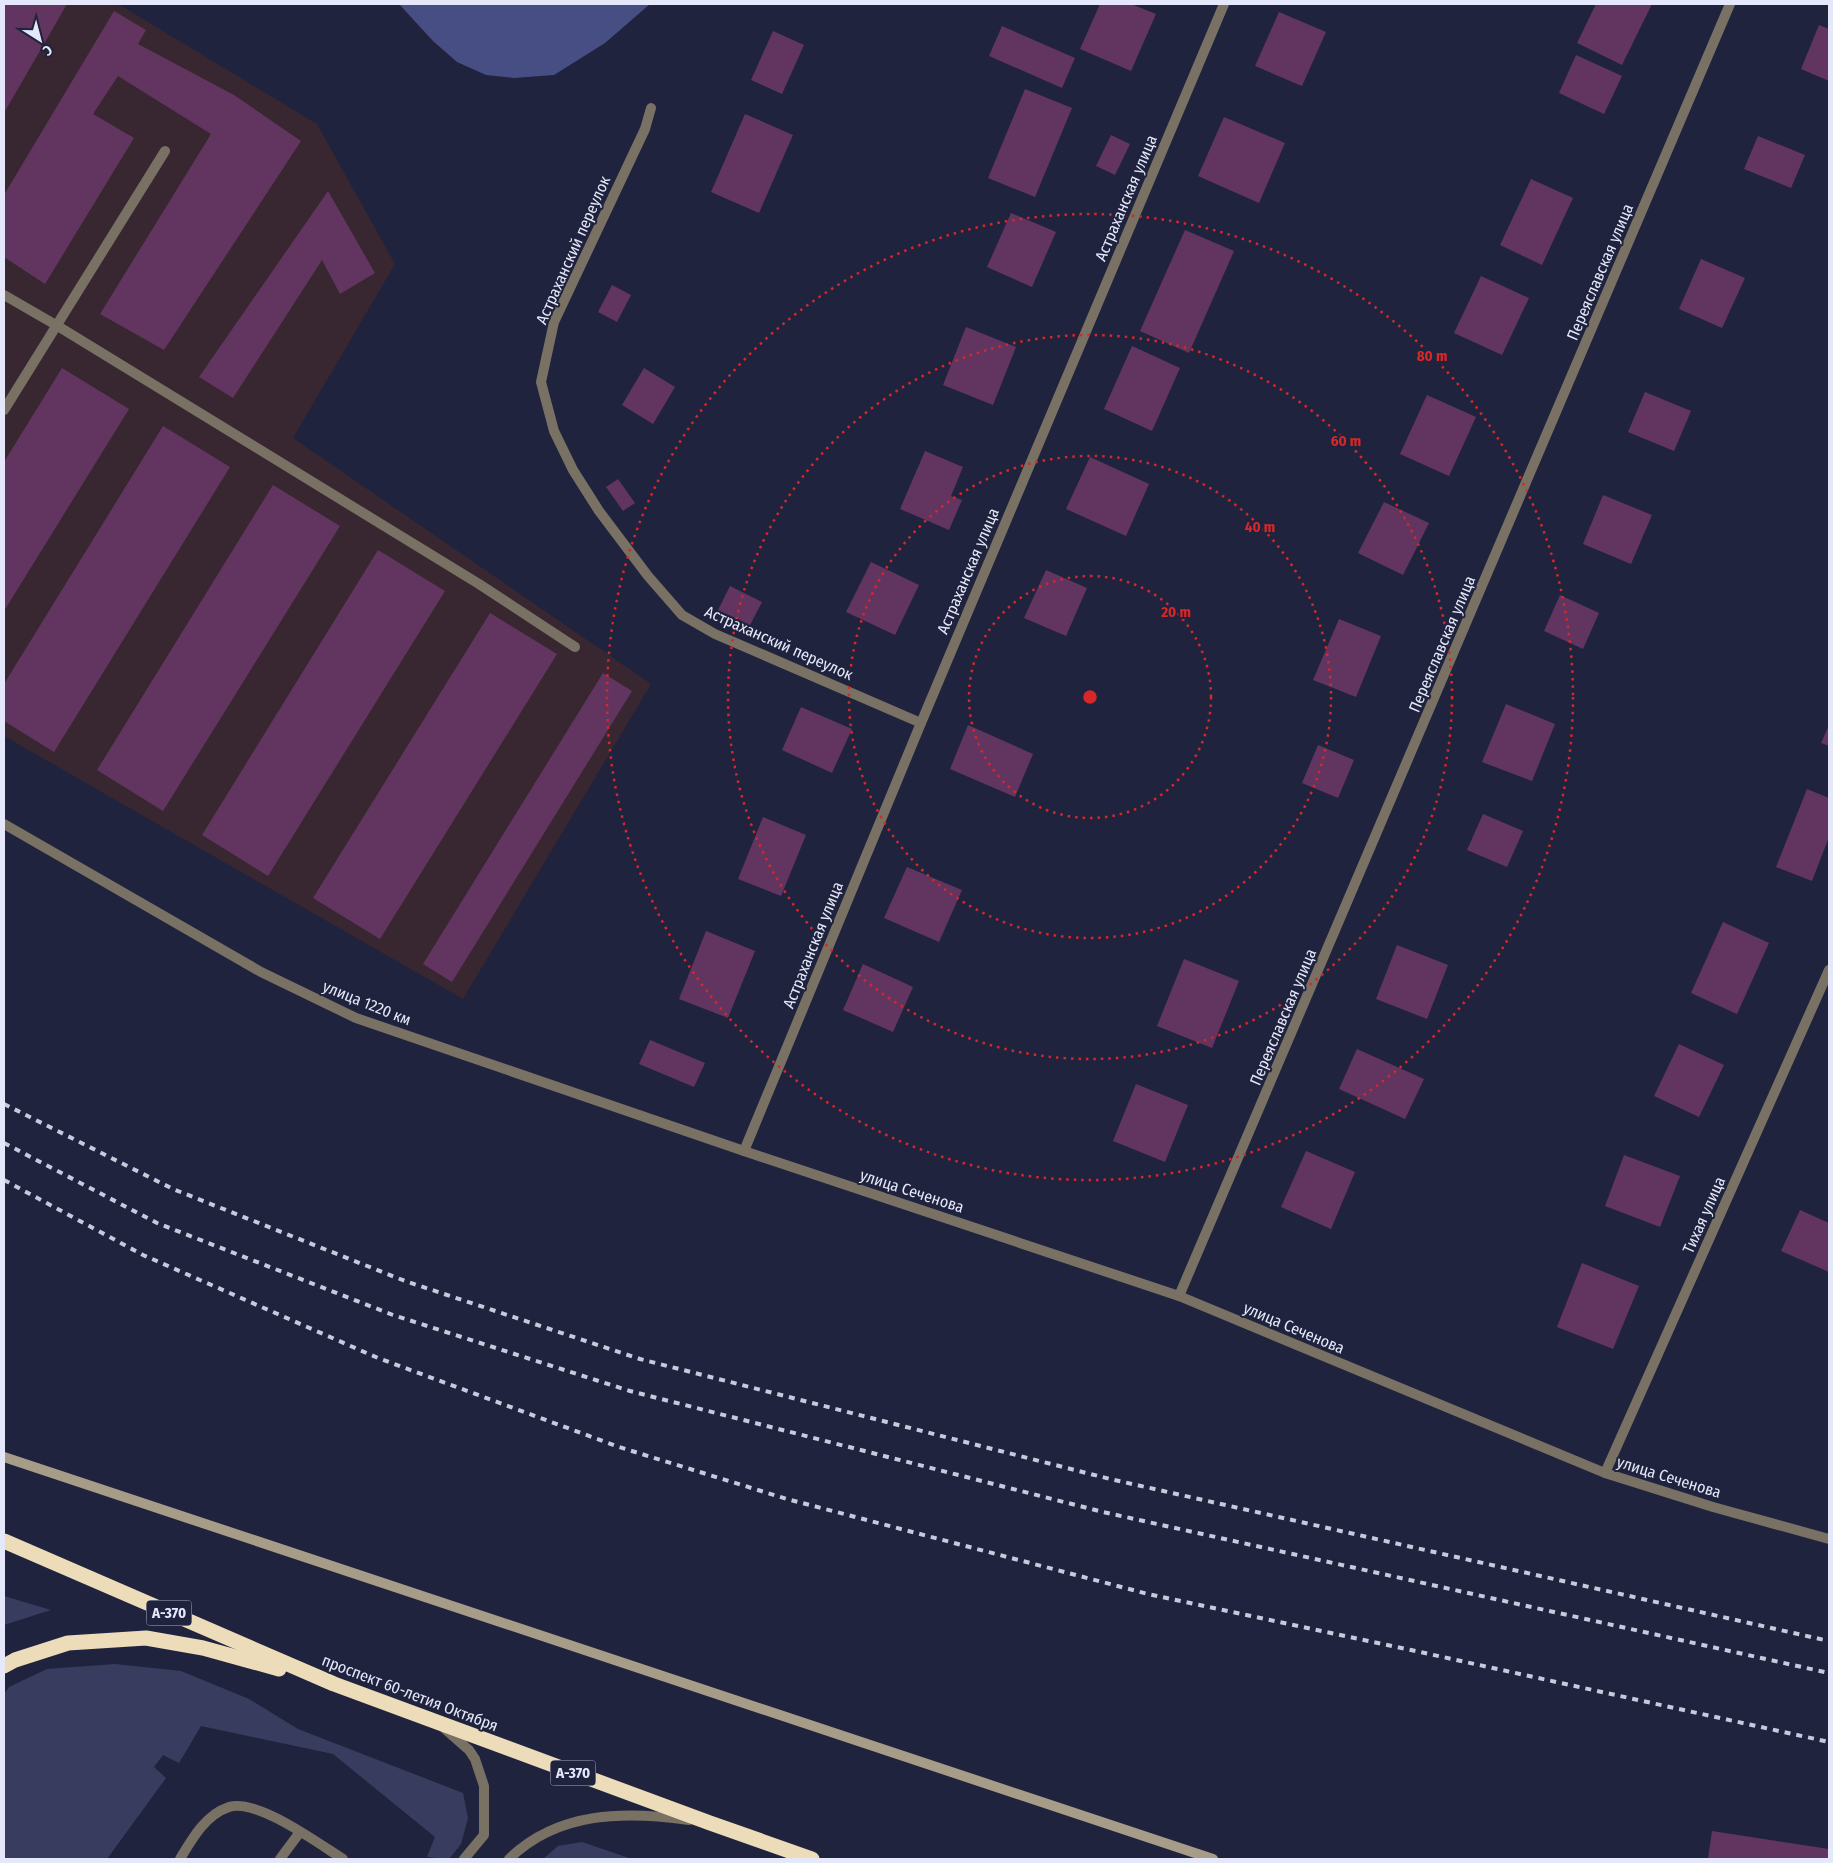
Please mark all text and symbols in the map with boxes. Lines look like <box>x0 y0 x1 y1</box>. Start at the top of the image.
north arrow <box>15 15 65 65</box>
text: С <box>39 41 55 60</box>
street label: Астраханская улица <box>1091 132 1161 264</box>
street label: Астраханский переулок <box>532 172 614 327</box>
street label: Переяславская улица <box>1563 201 1637 343</box>
text: 80 m <box>1417 347 1447 365</box>
text: 60 m <box>1331 432 1361 450</box>
street label: Астраханская улица <box>933 505 1003 637</box>
text: 40 m <box>1245 518 1275 536</box>
street label: Переяславская улица <box>1405 573 1479 715</box>
street label: Астраханский переулок <box>702 602 857 684</box>
text: 20 m <box>1160 603 1191 621</box>
centre of rings <box>1081 688 1099 706</box>
street label: Астраханская улица <box>779 879 847 1011</box>
street label: Переяславская улица <box>1246 946 1320 1088</box>
street label: улица 1220 км <box>320 977 414 1029</box>
street label: улица Сеченова <box>858 1165 966 1217</box>
street label: Тихая улица <box>1679 1174 1729 1256</box>
street label: улица Сеченова <box>1241 1298 1348 1358</box>
street label: улица Сеченова <box>1615 1452 1724 1502</box>
road number: А-370 <box>146 1600 192 1626</box>
street label: проспект 60-летия Октября <box>319 1651 501 1735</box>
road number: А-370 <box>550 1760 596 1786</box>

